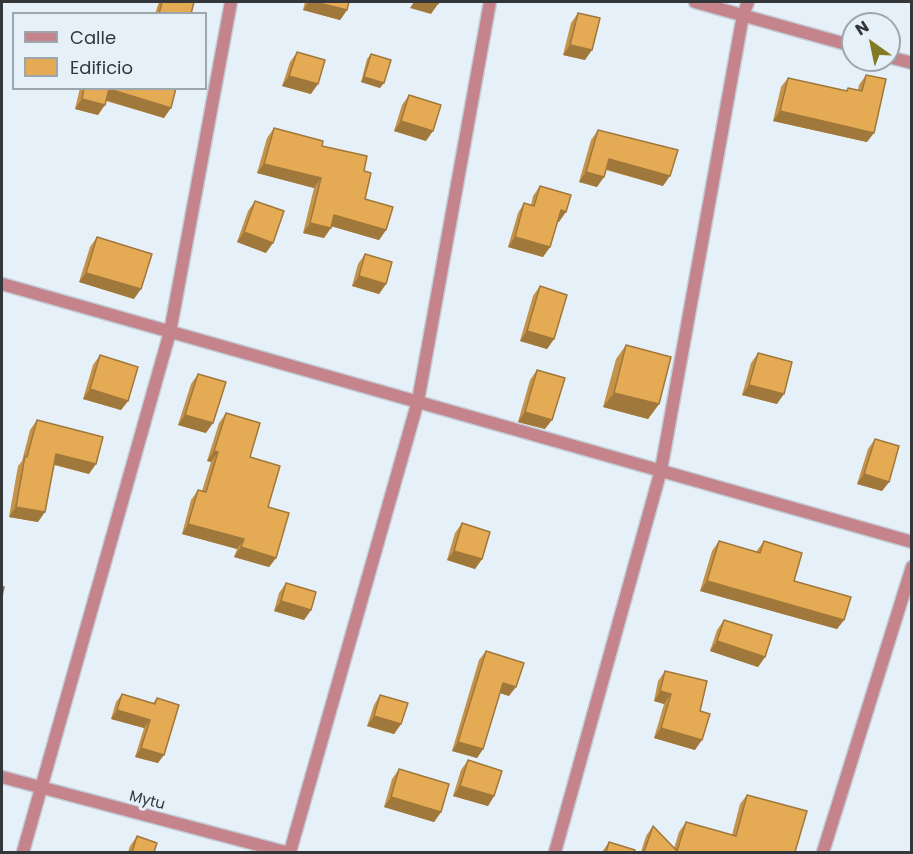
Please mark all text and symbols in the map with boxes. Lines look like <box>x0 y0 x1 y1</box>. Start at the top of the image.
legend <box>12 12 207 90</box>
north arrow <box>841 12 901 72</box>
text: N <box>851 15 873 41</box>
text: Calle <box>70 25 116 50</box>
text: Edificio <box>70 55 133 80</box>
street label: Mytu <box>127 788 167 814</box>

